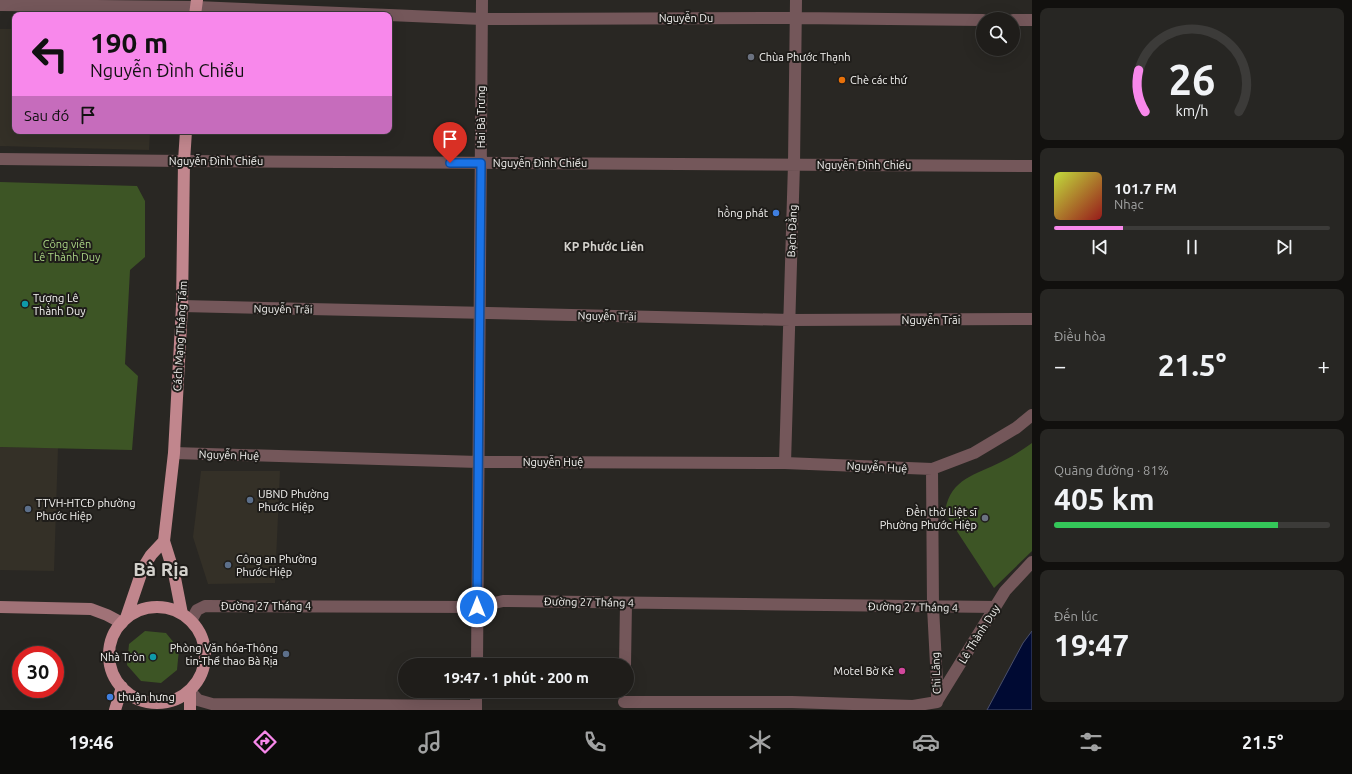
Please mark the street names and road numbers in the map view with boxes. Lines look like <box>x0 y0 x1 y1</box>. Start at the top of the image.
street label: Nguyễn Du <box>659 11 713 24</box>
street label: Hai Bà Trưng <box>475 86 487 148</box>
street label: Nguyễn Đình Chiểu <box>169 154 263 167</box>
street label: Nguyễn Đình Chiểu <box>493 156 587 169</box>
street label: Nguyễn Đình Chiểu <box>817 158 911 171</box>
street label: Bạch Đằng <box>784 204 800 258</box>
street label: Cách Mạng Tháng Tám <box>171 280 190 392</box>
street label: Nguyễn Trãi <box>253 302 313 316</box>
street label: Nguyễn Trãi <box>577 309 637 323</box>
street label: Nguyễn Trãi <box>902 313 960 326</box>
street label: Nguyễn Huệ <box>198 447 260 463</box>
street label: Nguyễn Huệ <box>523 455 583 469</box>
street label: Nguyễn Huệ <box>846 459 908 476</box>
street label: Đường 27 Tháng 4 <box>544 595 634 609</box>
street label: Đường 27 Tháng 4 <box>221 600 311 612</box>
street label: Đường 27 Tháng 4 <box>868 600 958 614</box>
street label: Lê Thành Duy <box>956 602 1002 665</box>
street label: Chi Lăng <box>929 652 943 694</box>

